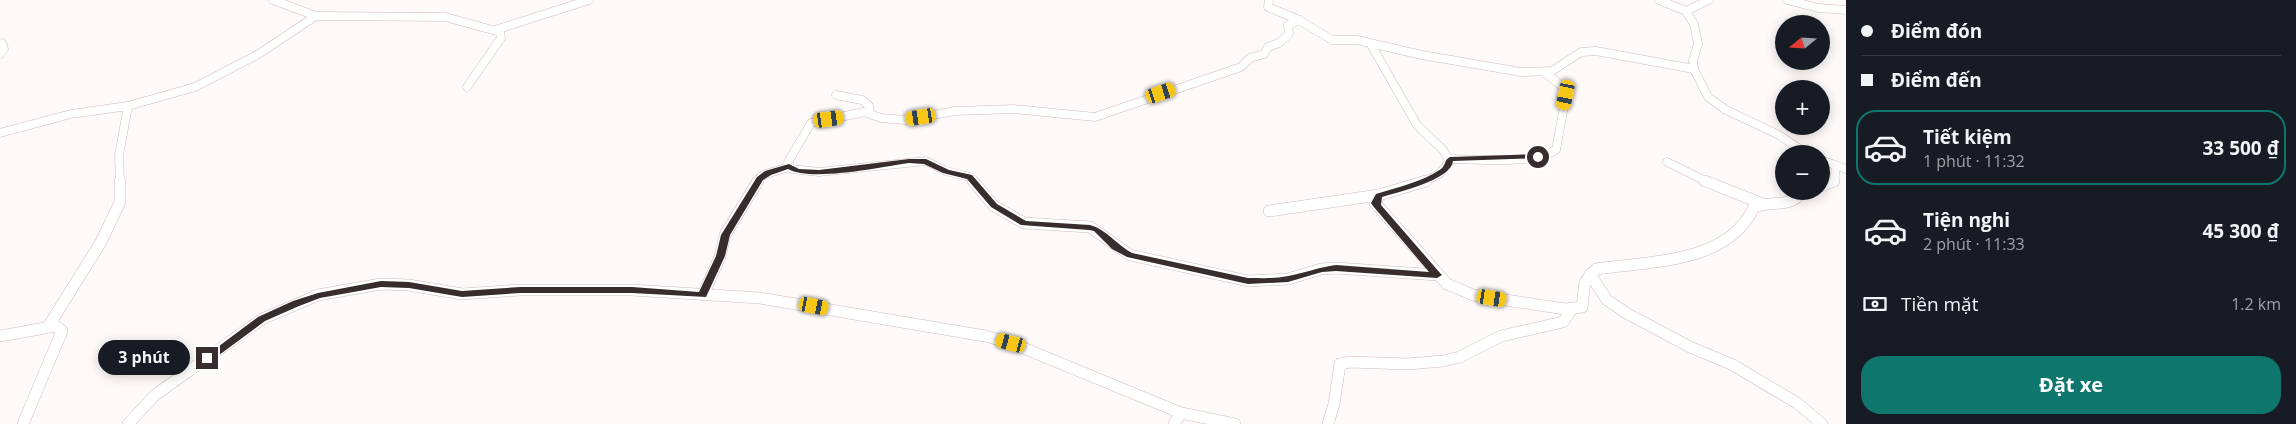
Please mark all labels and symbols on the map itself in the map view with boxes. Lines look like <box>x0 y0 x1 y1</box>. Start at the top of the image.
north arrow <box>1775 15 1830 70</box>
car <box>1555 79 1576 111</box>
car <box>1144 81 1177 105</box>
car <box>905 107 936 127</box>
car <box>813 109 844 129</box>
route start <box>1527 146 1549 168</box>
car <box>1476 288 1507 308</box>
car <box>797 296 830 316</box>
car <box>994 332 1027 354</box>
callout: 3 phút <box>97 340 190 376</box>
route end <box>196 347 218 369</box>

